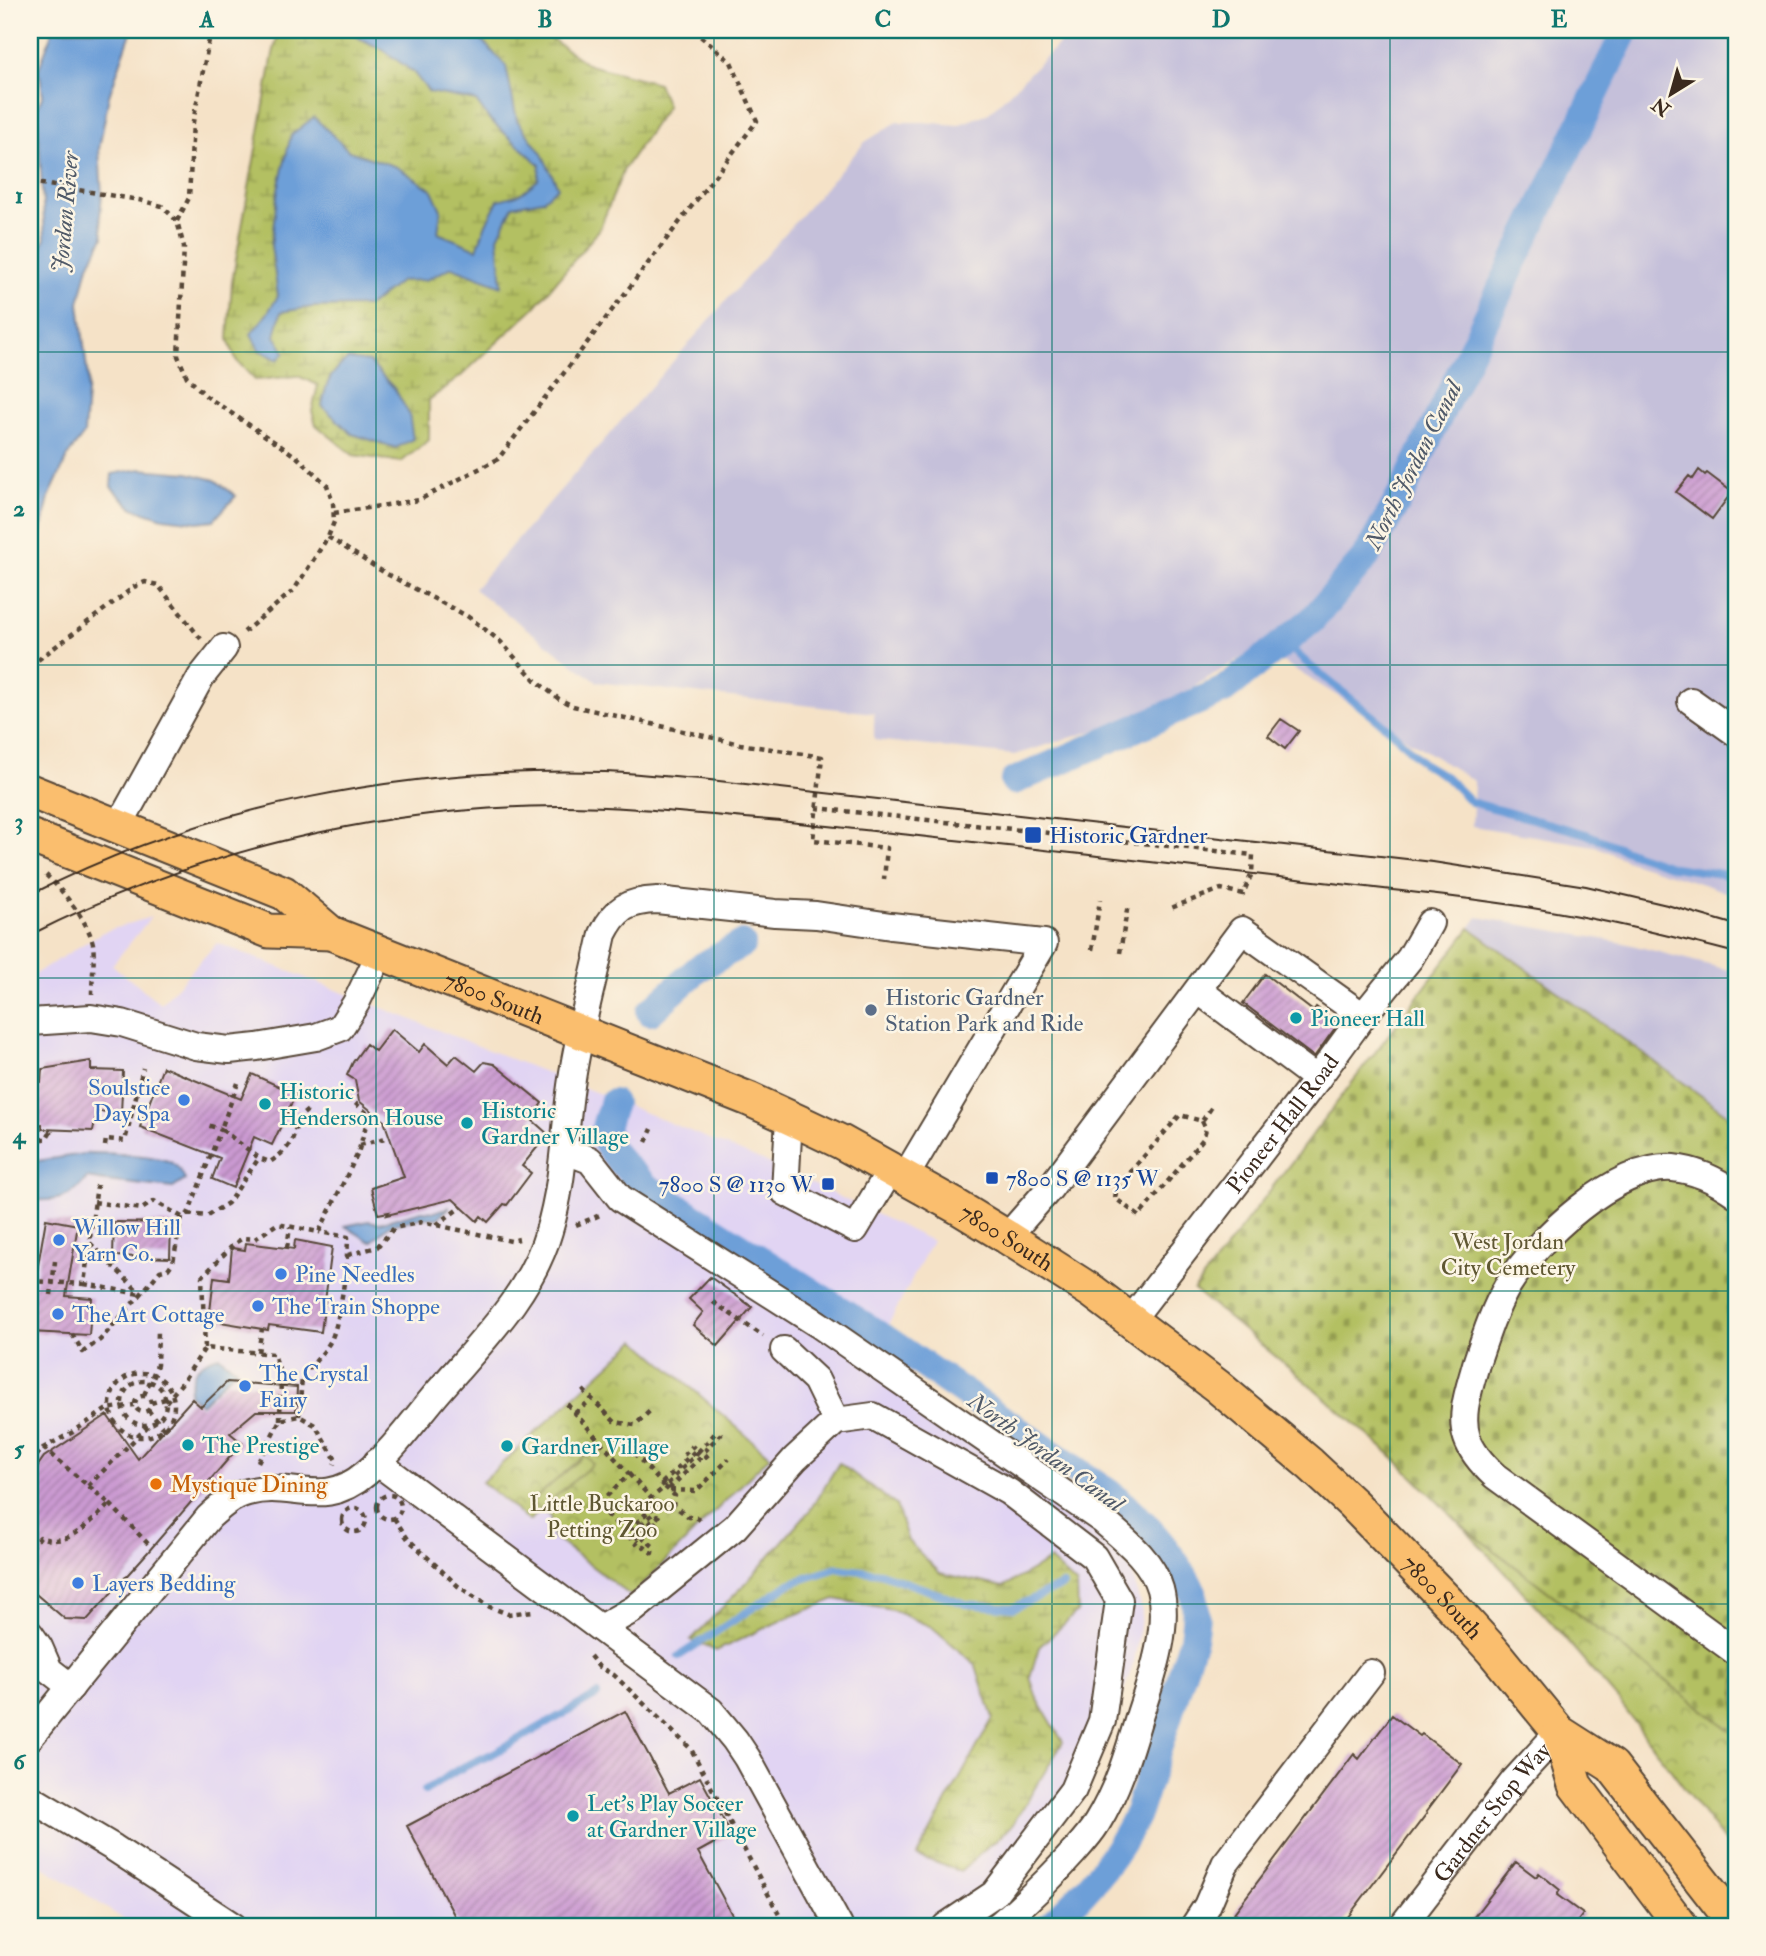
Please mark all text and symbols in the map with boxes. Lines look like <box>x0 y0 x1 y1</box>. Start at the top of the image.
text: A <box>199 5 215 34</box>
text: B <box>537 5 553 34</box>
text: C <box>875 5 891 34</box>
text: D <box>1212 5 1230 34</box>
text: E <box>1551 5 1568 34</box>
north arrow <box>1636 60 1706 130</box>
text: N <box>1647 91 1676 122</box>
water label: Jordan River <box>45 149 86 274</box>
text: 1 <box>15 181 23 210</box>
water label: North Jordan Canal <box>1357 374 1470 556</box>
text: 2 <box>13 494 25 523</box>
text: 3 <box>15 807 23 836</box>
place label: Historic Gardner <box>1049 821 1208 850</box>
marker: Historic Gardner <box>1023 825 1043 845</box>
street label: 7800 South <box>440 965 548 1031</box>
place label: Historic Gardner Station Park and Ride <box>885 983 1084 1038</box>
marker: Historic Gardner Station Park and Ride <box>863 1002 879 1018</box>
place label: Pioneer Hall <box>1310 1004 1425 1033</box>
marker: Pioneer Hall <box>1288 1010 1304 1026</box>
street label: Pioneer Hall Road <box>1220 1048 1345 1199</box>
place label: Soulstice Day Spa <box>88 1073 171 1129</box>
place label: Historic Henderson House <box>279 1077 444 1132</box>
marker: Soulstice Day Spa <box>176 1092 192 1108</box>
marker: Historic Henderson House <box>257 1096 273 1112</box>
place label: Historic Gardner Village <box>481 1096 629 1151</box>
marker: Historic Gardner Village <box>459 1115 475 1131</box>
text: 4 <box>12 1121 27 1150</box>
place label: 7800 S @ 1135 W <box>1006 1164 1161 1193</box>
place label: 7800 S @ 1130 W <box>659 1170 816 1199</box>
marker: 7800 S @ 1135 W <box>984 1170 1000 1186</box>
marker: 7800 S @ 1130 W <box>820 1176 836 1192</box>
street label: 7800 South <box>954 1198 1059 1278</box>
place label: Willow Hill Yarn Co. <box>72 1213 181 1268</box>
park label: West Jordan City Cemetery <box>1441 1227 1576 1282</box>
marker: Willow Hill Yarn Co. <box>51 1232 67 1248</box>
place label: Pine Needles <box>295 1260 415 1289</box>
marker: Pine Needles <box>273 1266 289 1282</box>
place label: The Train Shoppe <box>272 1292 440 1322</box>
marker: The Train Shoppe <box>250 1298 266 1314</box>
place label: The Art Cottage <box>72 1300 225 1329</box>
marker: The Art Cottage <box>50 1306 66 1322</box>
place label: The Crystal Fairy <box>259 1359 369 1414</box>
marker: The Crystal Fairy <box>237 1378 253 1394</box>
water label: North Jordan Canal <box>960 1384 1131 1521</box>
place label: The Prestige <box>202 1431 320 1460</box>
place label: Gardner Village <box>521 1432 669 1461</box>
text: 5 <box>14 1434 25 1463</box>
marker: The Prestige <box>180 1437 196 1453</box>
marker: Gardner Village <box>499 1438 515 1454</box>
place label: Mystique Dining <box>170 1470 328 1499</box>
marker: Mystique Dining <box>148 1476 164 1492</box>
park label: Little Buckaroo Petting Zoo <box>530 1489 674 1544</box>
street label: 7800 South <box>1396 1549 1489 1645</box>
place label: Layers Bedding <box>92 1569 236 1598</box>
marker: Layers Bedding <box>70 1575 86 1591</box>
street label: Gardner Stop Way <box>1427 1736 1558 1888</box>
text: 6 <box>13 1747 27 1776</box>
place label: Let's Play Soccer at Gardner Village <box>587 1789 757 1844</box>
marker: Let's Play Soccer at Gardner Village <box>565 1808 581 1824</box>

